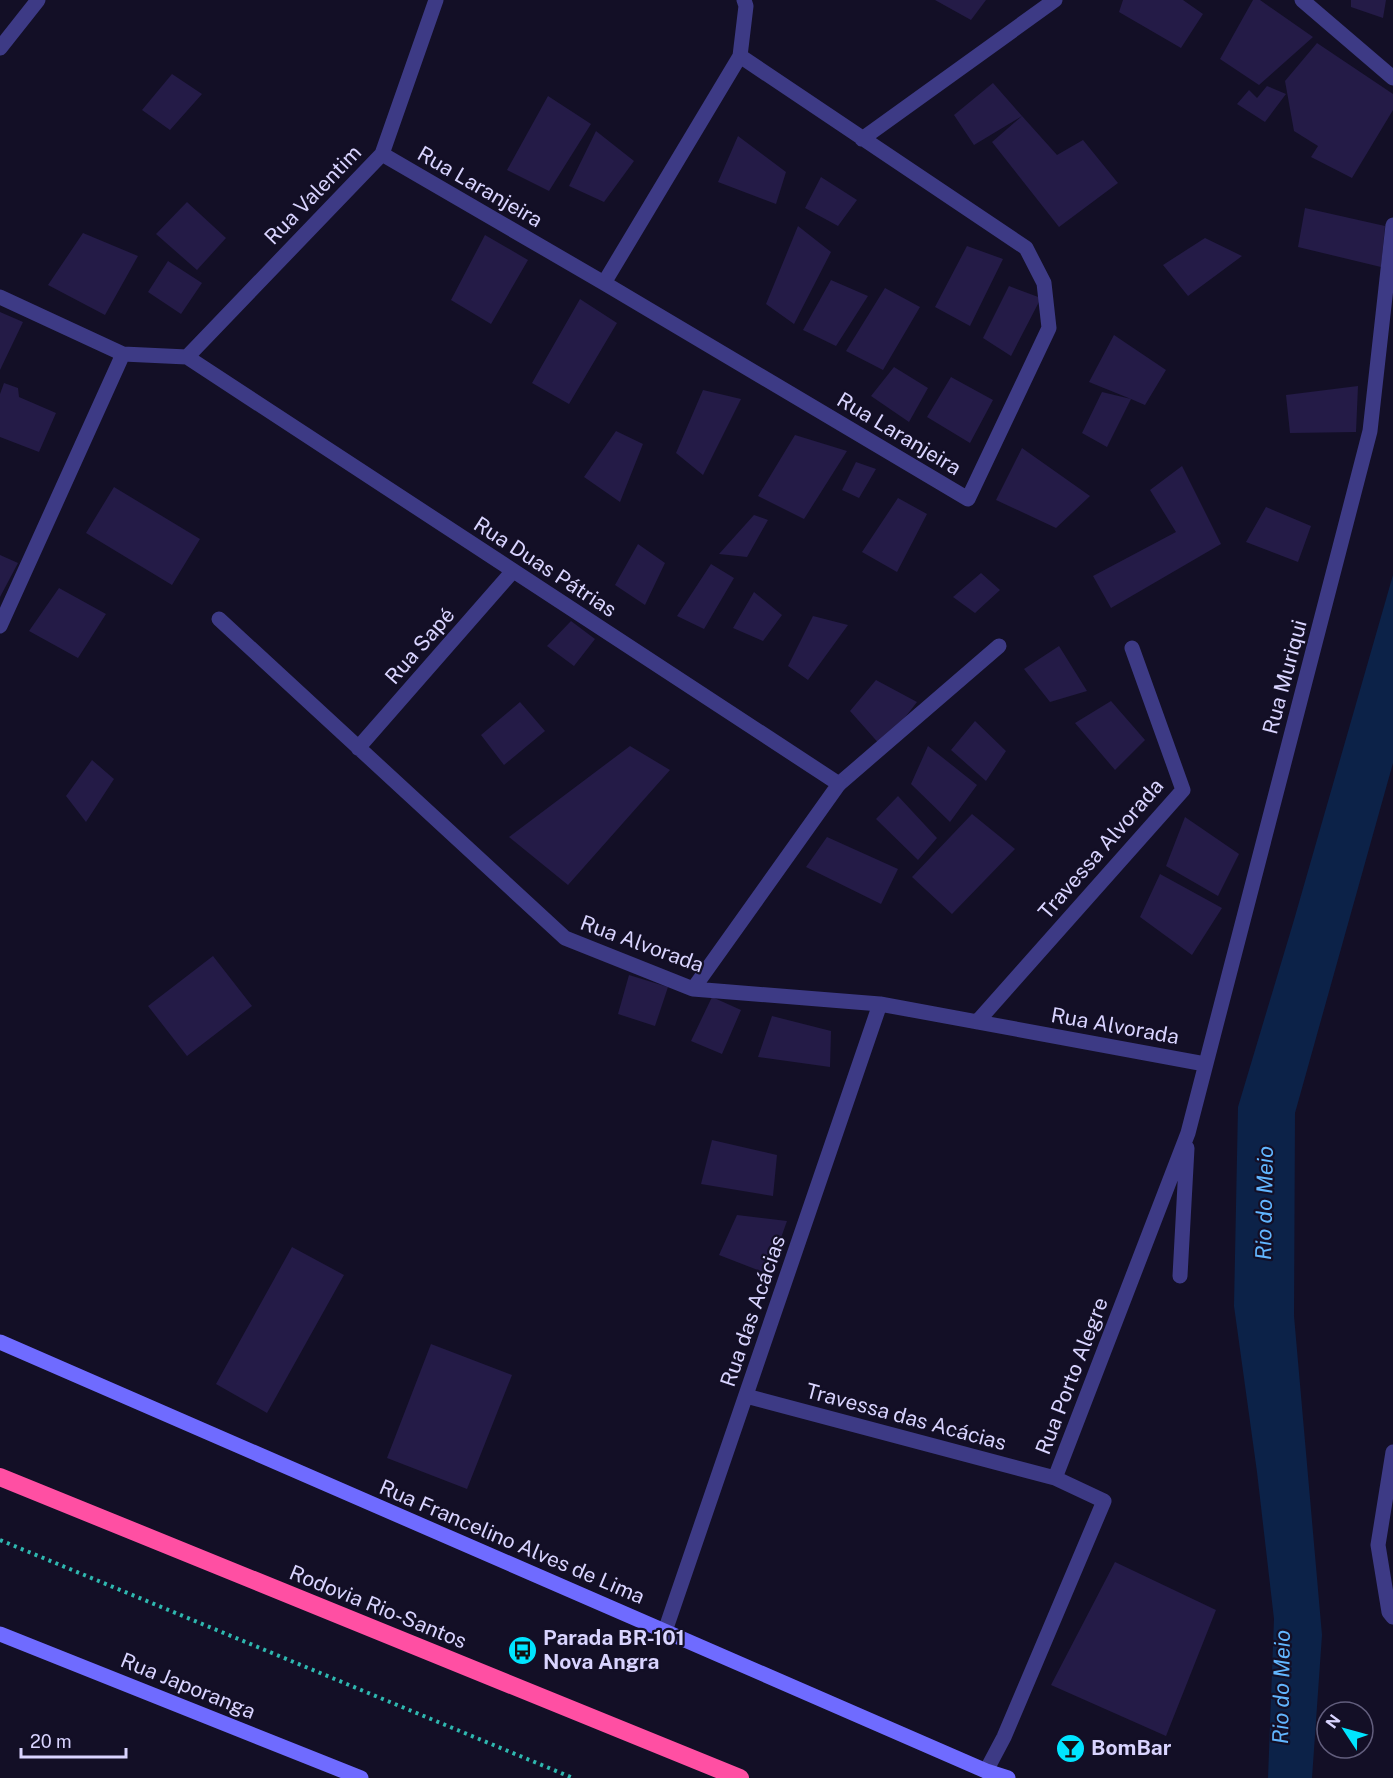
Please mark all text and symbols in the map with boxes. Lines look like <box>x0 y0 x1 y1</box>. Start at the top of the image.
street label: Rua Valentim <box>259 140 366 249</box>
street label: Rua Laranjeira <box>413 141 547 232</box>
street label: Rua Laranjeira <box>833 387 966 480</box>
street label: Rua Duas Pátrias <box>469 511 621 622</box>
street label: Rua Sapé <box>380 602 460 689</box>
street label: Rua Muriqui <box>1257 617 1312 737</box>
street label: Travessa Alvorada <box>1033 773 1168 924</box>
street label: Rua Alvorada <box>577 910 707 977</box>
street label: Rua Alvorada <box>1049 1002 1181 1049</box>
water label: Rio do Meio <box>1250 1146 1278 1260</box>
street label: Rua das Acácias <box>715 1232 790 1390</box>
street label: Rua Porto Alegre <box>1030 1294 1113 1458</box>
street label: Travessa das Acácias <box>803 1378 1009 1455</box>
street label: Rua Francelino Alves de Lima <box>376 1474 649 1609</box>
street label: Rodovia Rio-Santos <box>286 1560 470 1654</box>
place label: Parada BR-101 Nova Angra <box>543 1625 685 1674</box>
water label: Rio do Meio <box>1267 1630 1295 1744</box>
bus stop icon: Parada BR-101 Nova Angra <box>506 1634 538 1666</box>
street label: Rua Japoranga <box>117 1647 259 1724</box>
north arrow <box>1315 1700 1375 1760</box>
text: N <box>1322 1711 1345 1732</box>
scale bar <box>21 1721 126 1759</box>
text: 20 m <box>30 1731 72 1752</box>
bar icon: BomBar <box>1054 1732 1086 1764</box>
place label: BomBar <box>1091 1735 1172 1760</box>

